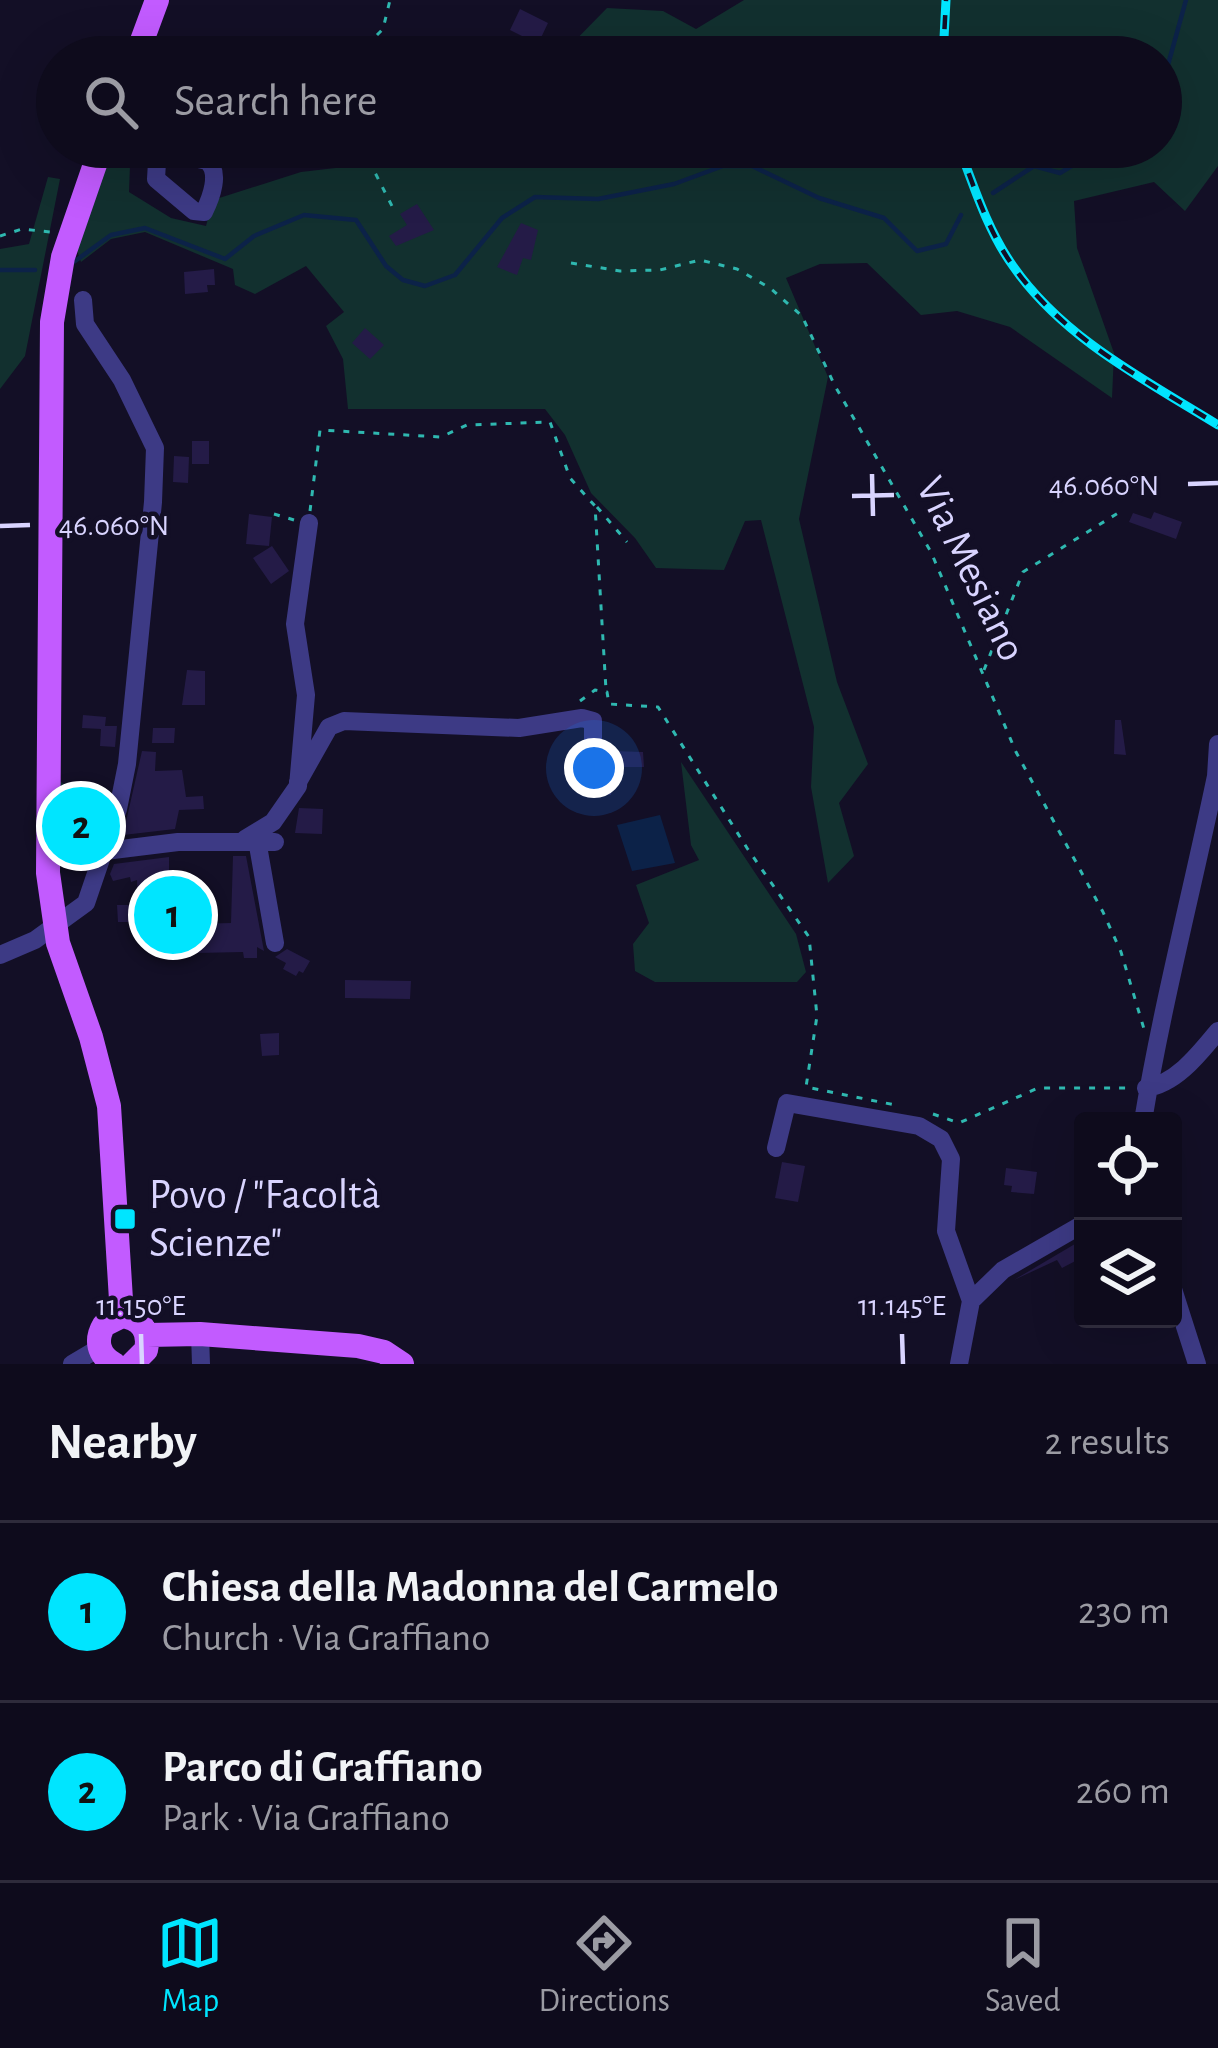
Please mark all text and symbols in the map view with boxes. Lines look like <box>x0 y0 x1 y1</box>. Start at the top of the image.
search box <box>36 36 1182 168</box>
icon: search <box>78 69 144 135</box>
text: Search here <box>174 79 377 124</box>
street label: Via Mesiano <box>909 470 1033 668</box>
text: 46.060°N <box>1049 471 1159 501</box>
text: 46.060°N <box>59 511 169 541</box>
your location <box>564 738 624 798</box>
pin: 2 <box>42 781 120 871</box>
pin: 1 <box>134 870 212 960</box>
map controls <box>1074 1112 1182 1328</box>
button: locate <box>1074 1112 1182 1220</box>
place label: Povo / "Facoltà Scienze" <box>149 1174 381 1264</box>
marker: Povo / "Facoltà Scienze" <box>112 1206 138 1232</box>
button: layers <box>1074 1220 1182 1328</box>
text: 11.150°E <box>96 1291 186 1321</box>
text: 11.145°E <box>858 1291 946 1321</box>
text: Nearby <box>48 1417 197 1468</box>
text: 2 results <box>1044 1423 1170 1462</box>
text: Chiesa della Madonna del Carmelo <box>162 1565 779 1610</box>
text: 1 <box>80 1592 94 1631</box>
text: 230 m <box>1078 1592 1170 1631</box>
text: Church · Via Graffiano <box>162 1619 490 1658</box>
text: Parco di Graffiano <box>162 1745 483 1790</box>
text: 2 <box>78 1772 96 1811</box>
text: 260 m <box>1076 1772 1170 1811</box>
text: Park · Via Graffiano <box>162 1799 450 1838</box>
tab: Map <box>157 1910 223 2022</box>
tab: Directions <box>538 1910 670 2022</box>
tab: Saved <box>985 1910 1060 2022</box>

